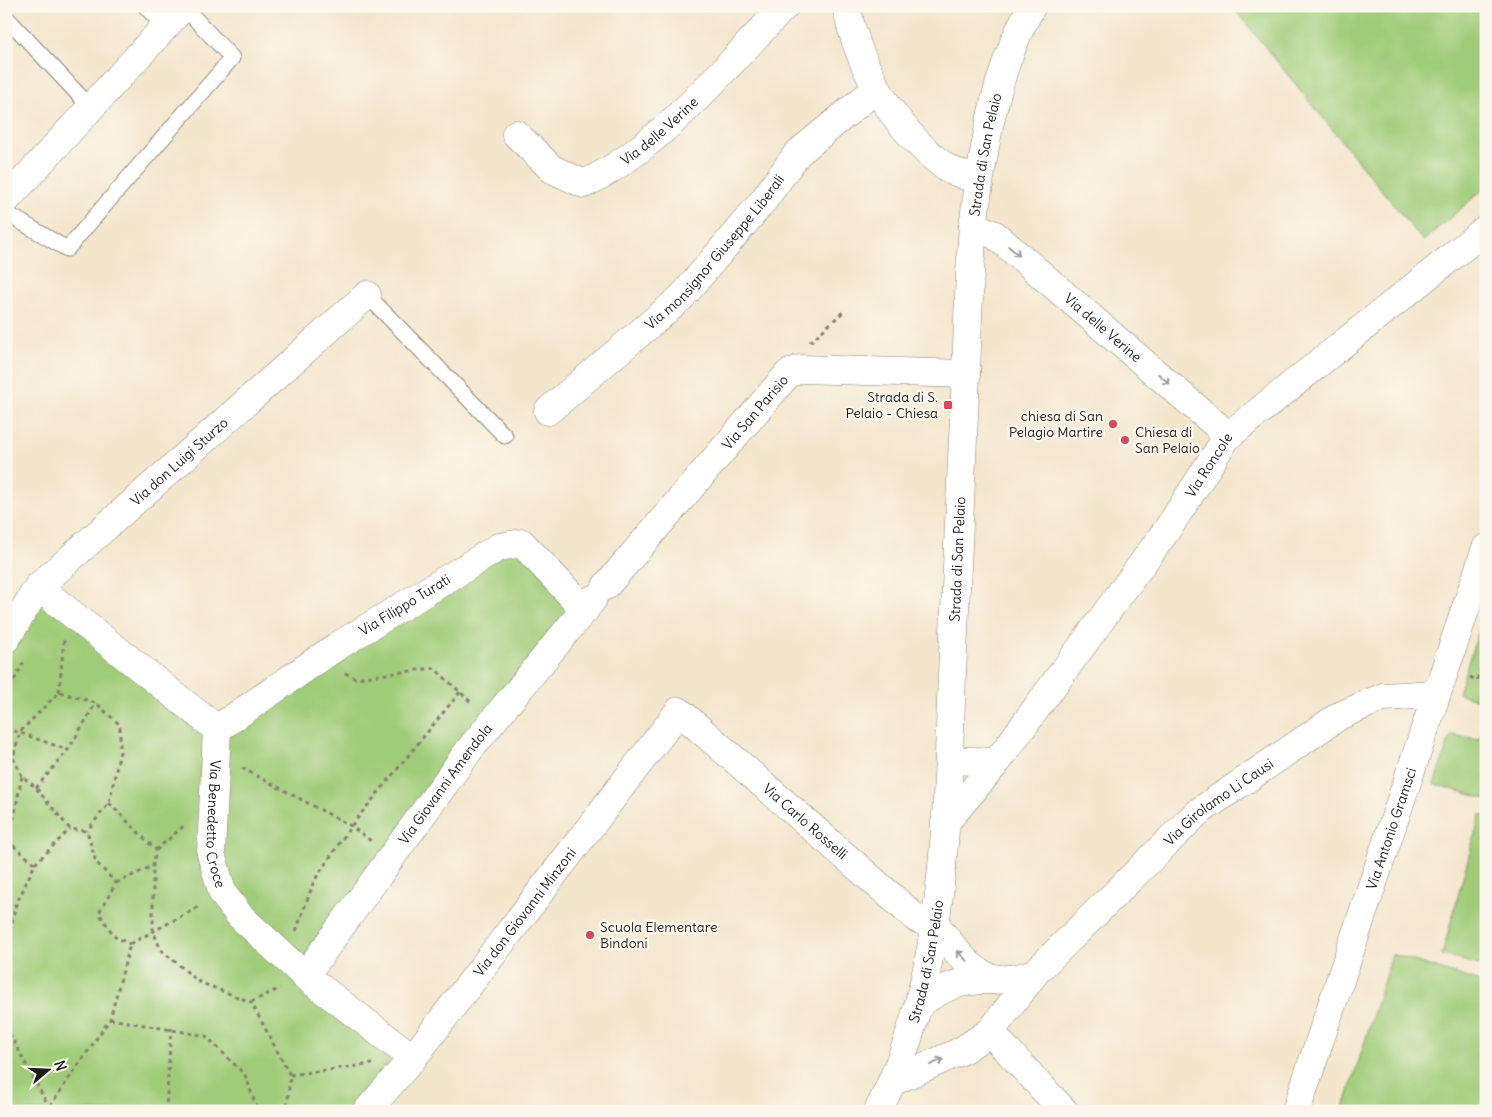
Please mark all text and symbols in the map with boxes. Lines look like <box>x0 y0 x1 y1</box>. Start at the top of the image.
street label: Strada di San Pelaio <box>965 91 1006 218</box>
street label: Via delle Verine <box>617 93 702 169</box>
street label: Via monsignor Giuseppe Liberali <box>641 171 788 334</box>
one-way arrow <box>1007 245 1020 256</box>
street label: Via delle Verine <box>1060 289 1145 366</box>
street label: Via San Parisio <box>718 371 792 453</box>
one-way arrow <box>1157 374 1170 385</box>
place label: Strada di S. Pelaio - Chiesa <box>845 388 938 422</box>
marker: Strada di S. Pelaio - Chiesa <box>942 399 954 411</box>
place label: chiesa di San Pelagio Martire <box>1009 407 1103 441</box>
street label: Via don Luigi Sturzo <box>127 413 232 510</box>
marker: chiesa di San Pelagio Martire <box>1107 418 1119 430</box>
place label: Chiesa di San Pelaio <box>1135 423 1200 457</box>
street label: Via Roncole <box>1181 429 1236 501</box>
marker: Chiesa di San Pelaio <box>1119 434 1131 446</box>
street label: Strada di San Pelaio <box>946 496 969 622</box>
street label: Via Filippo Turati <box>356 570 454 640</box>
street label: Via Giovanni Amendola <box>395 720 496 848</box>
street label: Via Girolamo Li Causi <box>1160 755 1277 850</box>
street label: Via Benedetto Croce <box>202 760 230 890</box>
street label: Via Antonio Gramsci <box>1362 765 1420 892</box>
street label: Via Carlo Rosselli <box>759 779 851 863</box>
street label: Via don Giovanni Minzoni <box>470 844 580 980</box>
street label: Strada di San Pelaio <box>905 899 947 1025</box>
place label: Scuola Elementare Bindoni <box>600 918 718 952</box>
marker: Scuola Elementare Bindoni <box>584 929 596 941</box>
one-way arrow <box>955 950 968 962</box>
north arrow <box>22 1044 72 1094</box>
one-way arrow <box>929 1057 944 1066</box>
text: N <box>50 1058 70 1073</box>

